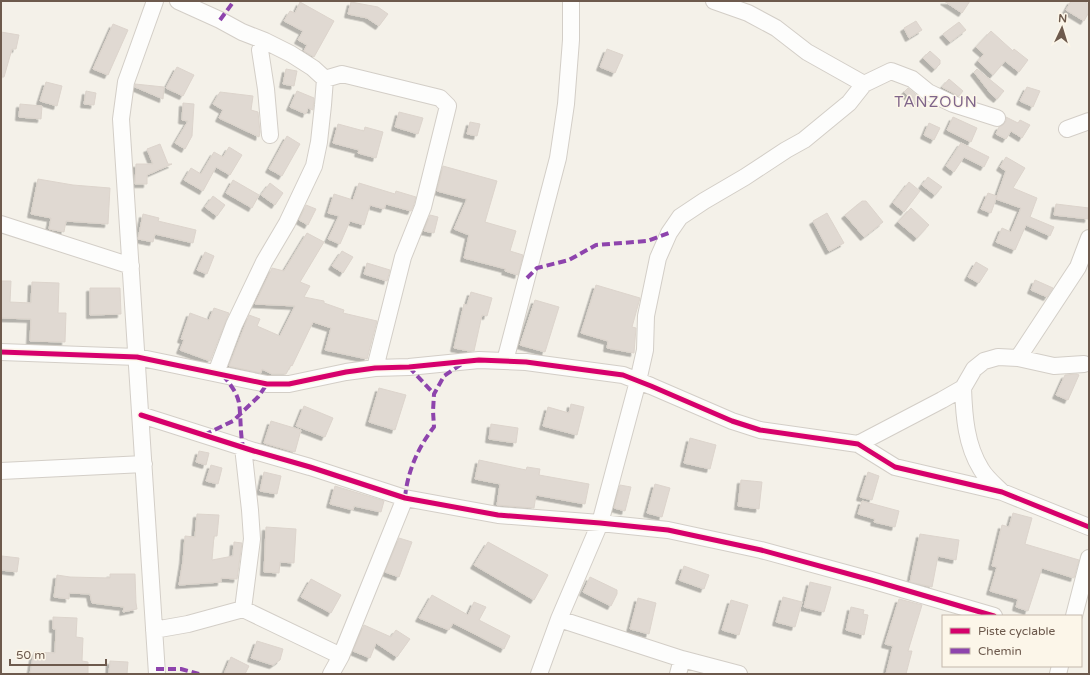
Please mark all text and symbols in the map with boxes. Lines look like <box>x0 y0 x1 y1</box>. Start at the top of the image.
north arrow <box>1042 8 1082 48</box>
text: N <box>1058 12 1068 25</box>
district label: TANZOUN <box>894 93 978 111</box>
legend <box>942 615 1082 667</box>
text: Piste cyclable <box>978 624 1056 638</box>
scale bar <box>10 641 106 667</box>
text: Chemin <box>978 644 1022 658</box>
text: 50 m <box>16 648 45 662</box>

